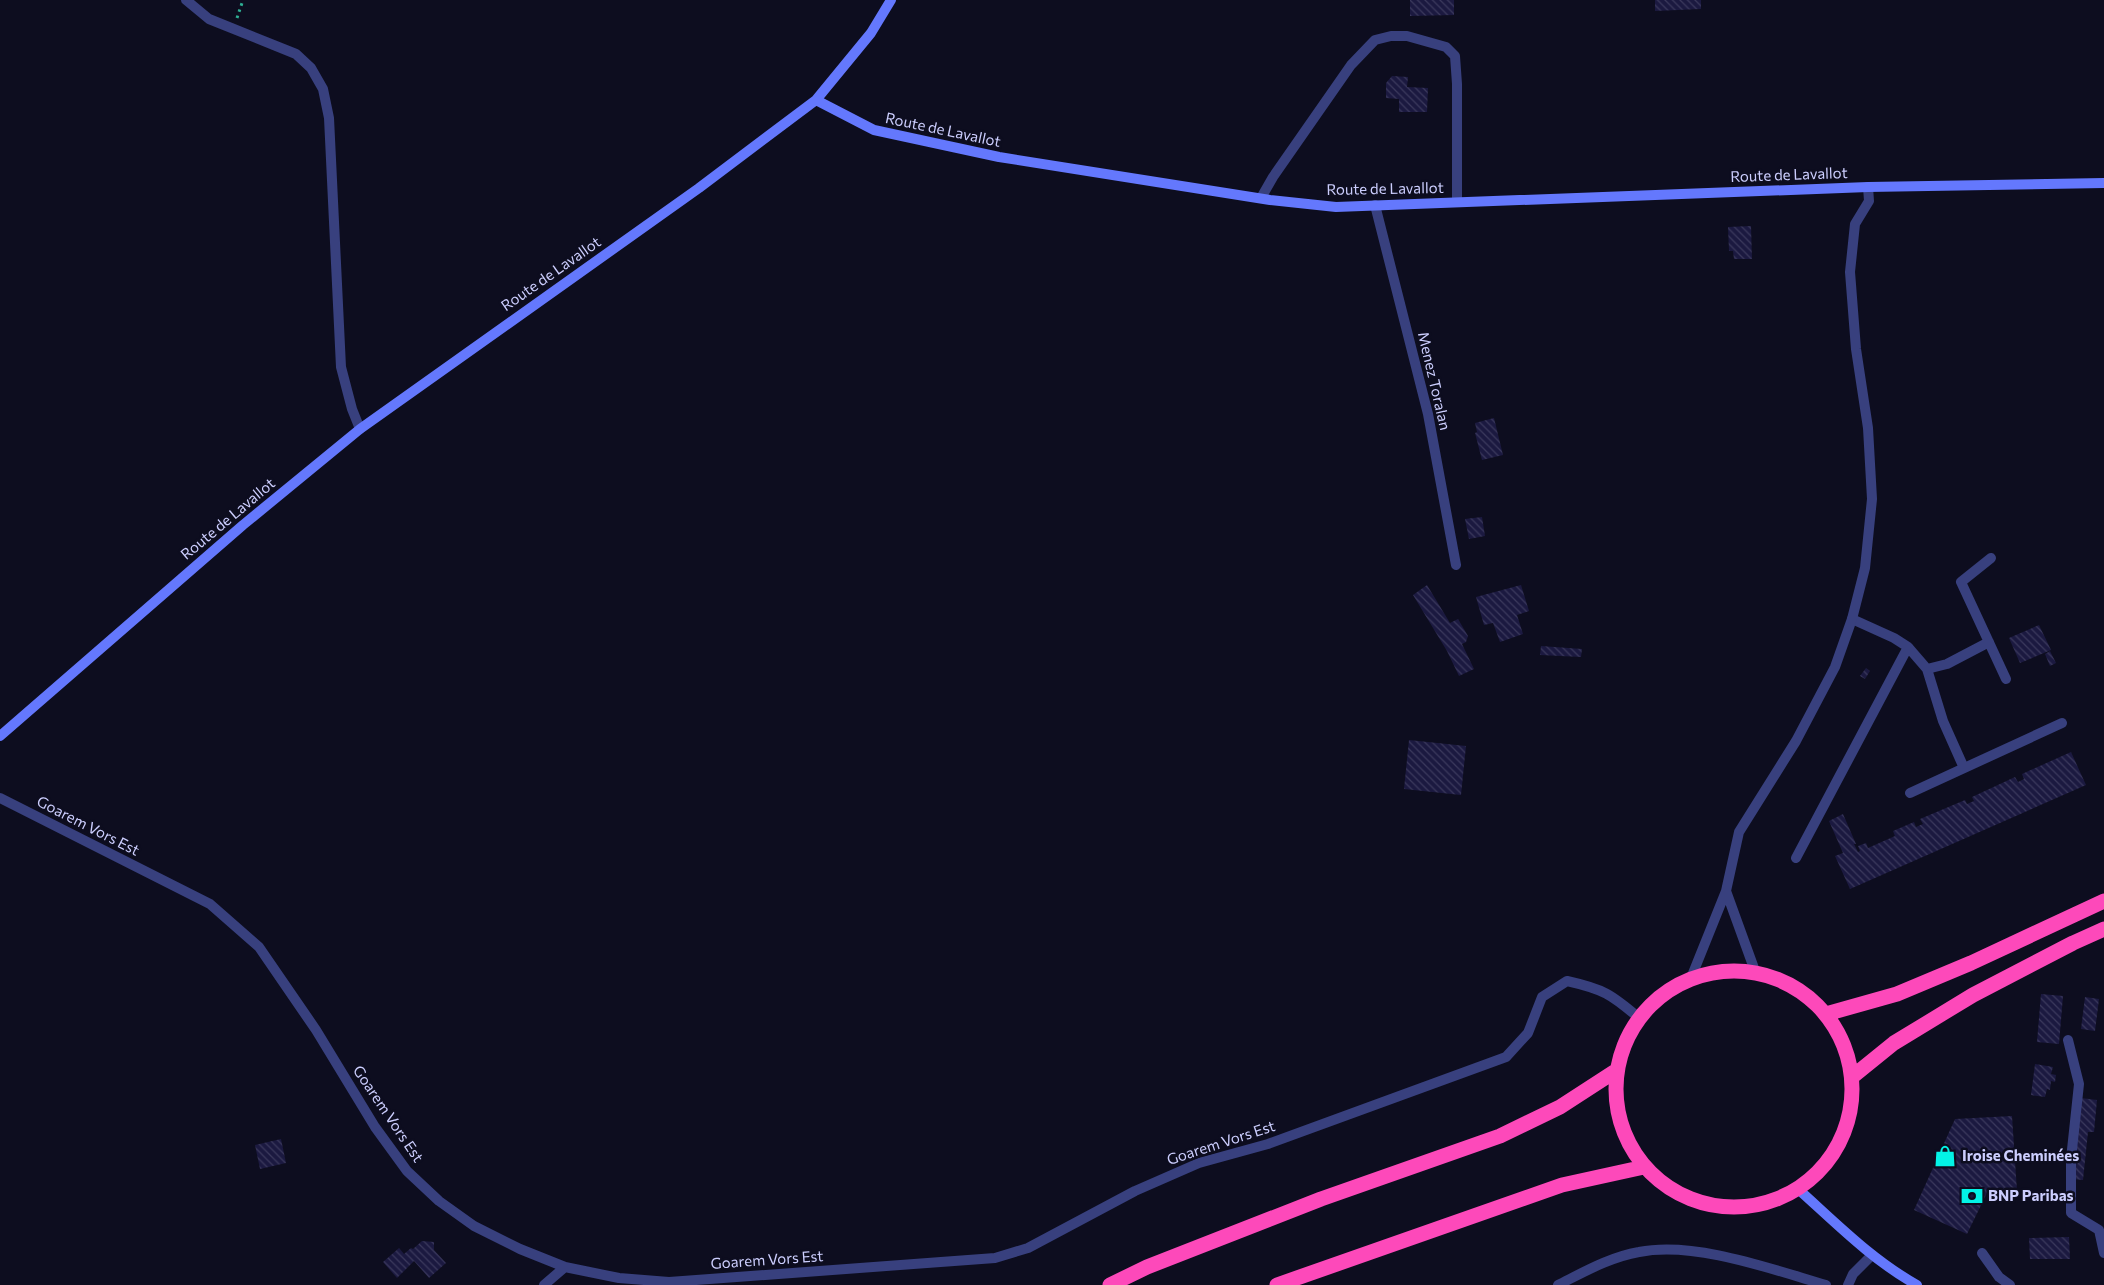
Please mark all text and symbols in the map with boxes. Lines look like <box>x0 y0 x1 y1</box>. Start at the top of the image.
street label: Route de Lavallot <box>884 108 1003 150</box>
street label: Route de Lavallot <box>1730 163 1848 185</box>
street label: Route de Lavallot <box>1326 178 1444 198</box>
street label: Route de Lavallot <box>497 232 604 314</box>
street label: Menez Toralan <box>1415 330 1455 432</box>
street label: Route de Lavallot <box>177 474 278 563</box>
street label: Goarem Vors Est <box>34 791 143 859</box>
street label: Goarem Vors Est <box>350 1062 428 1165</box>
street label: Goarem Vors Est <box>1164 1116 1277 1168</box>
shop icon: Iroise Cheminées <box>1932 1143 1958 1169</box>
place label: Iroise Cheminées <box>1962 1146 2079 1164</box>
bank icon: BNP Paribas <box>1959 1183 1985 1209</box>
place label: BNP Paribas <box>1988 1186 2074 1204</box>
street label: Goarem Vors Est <box>710 1246 824 1272</box>

